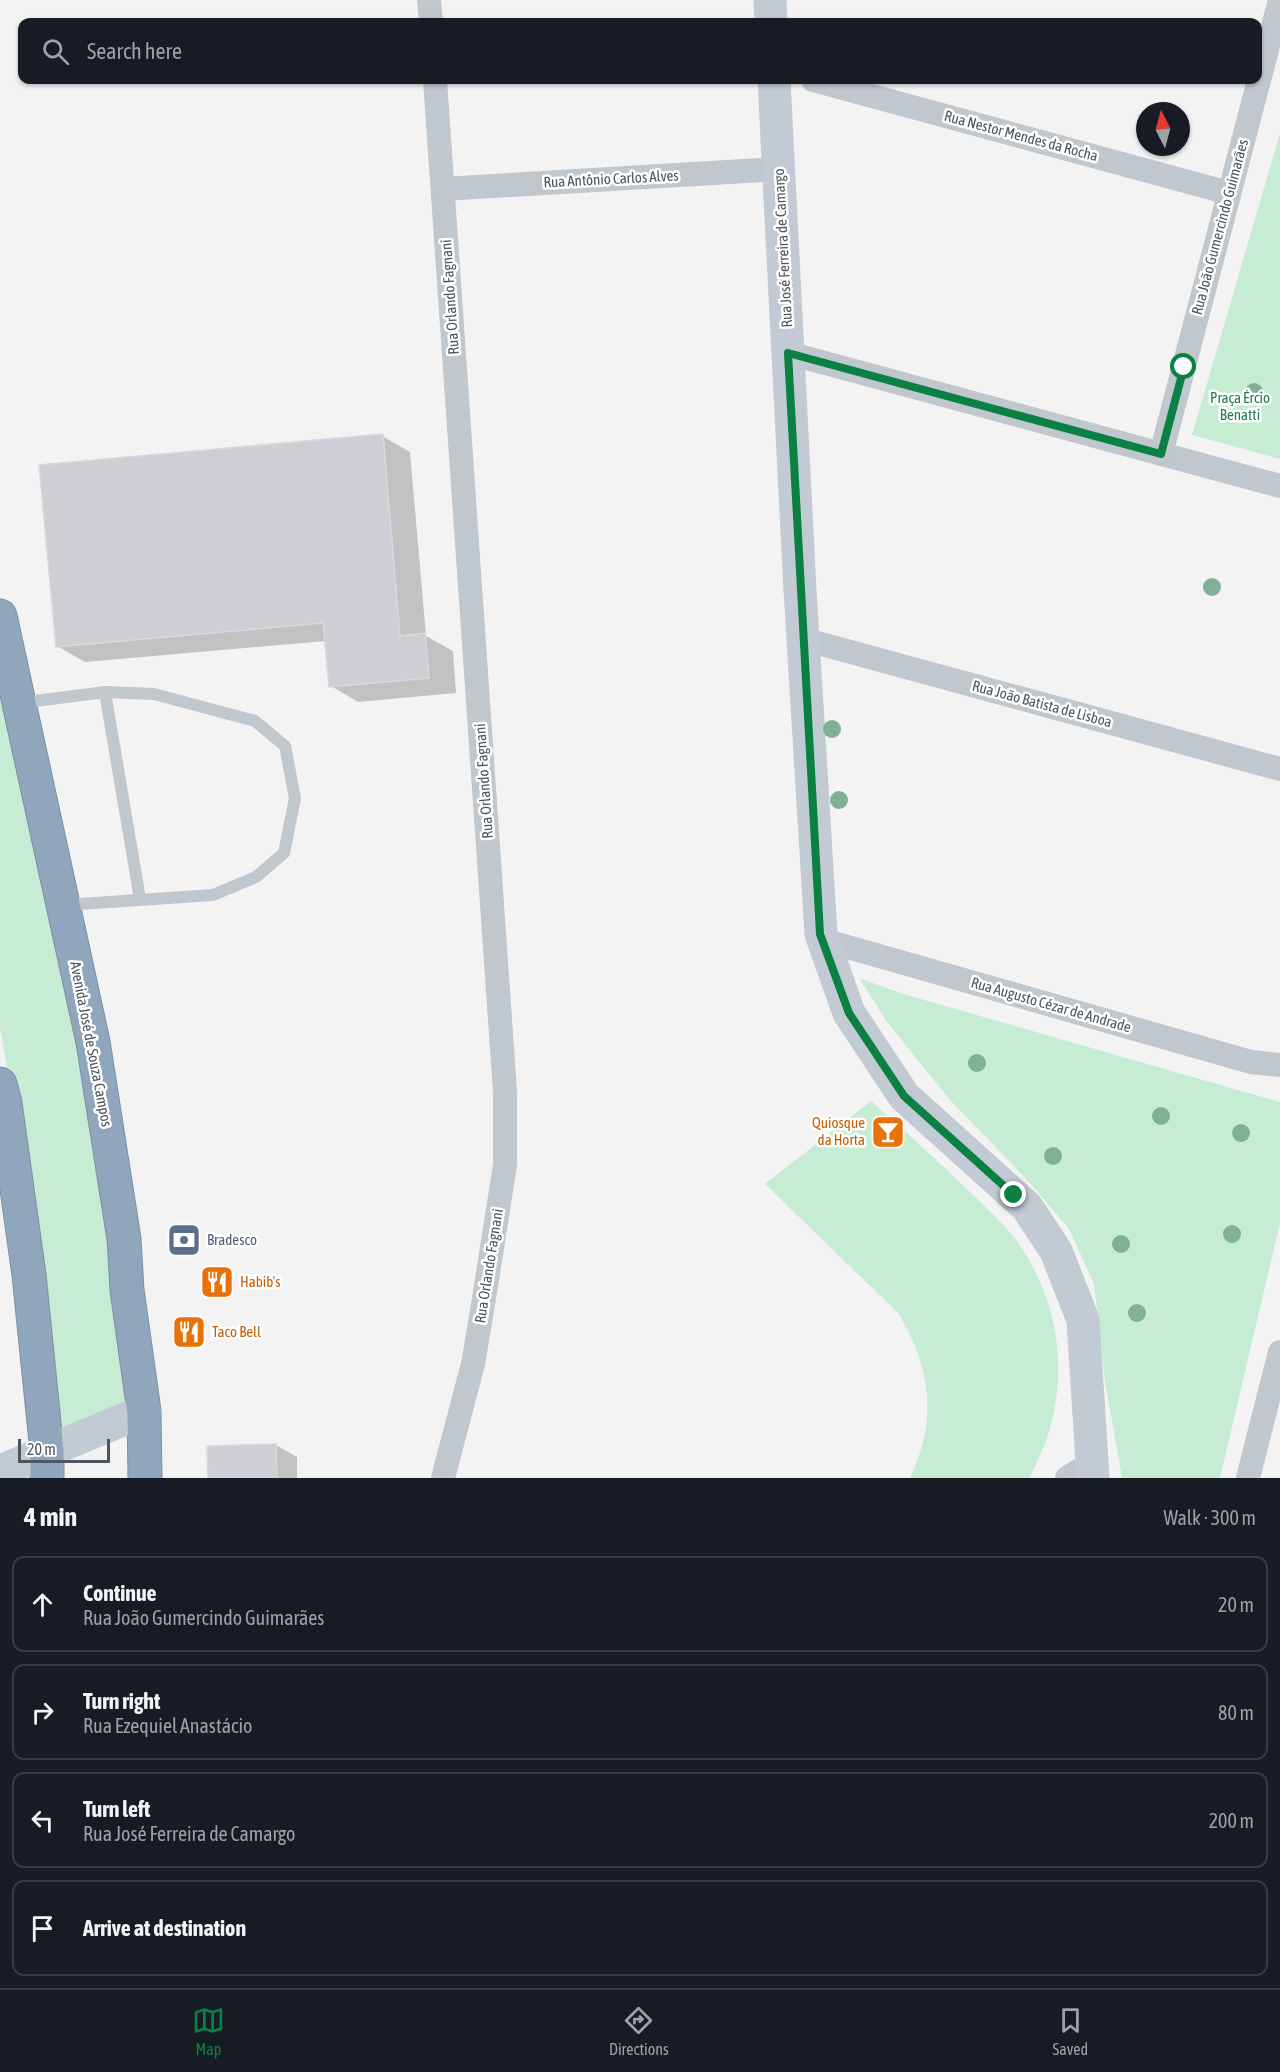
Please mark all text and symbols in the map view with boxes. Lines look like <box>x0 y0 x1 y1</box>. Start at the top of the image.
search box <box>18 18 1262 84</box>
icon: search <box>39 35 72 68</box>
text: Search here <box>87 38 182 64</box>
north arrow <box>1136 102 1190 156</box>
street label: Rua Nestor Mendes da Rocha <box>942 107 1100 164</box>
street label: Rua João Gumercindo Guimarães <box>1188 137 1251 317</box>
street label: Rua Antônio Carlos Alves <box>543 166 679 191</box>
street label: Rua José Ferreira de Camargo <box>770 168 795 328</box>
street label: Rua Orlando Fagnani <box>437 239 462 355</box>
route start <box>1170 353 1196 379</box>
park label: Praça Ércio Benatti <box>1210 389 1270 423</box>
street label: Rua João Batista de Lisboa <box>970 677 1114 730</box>
street label: Rua Orlando Fagnani <box>471 723 496 839</box>
street label: Avenida José de Souza Campos <box>67 960 116 1128</box>
street label: Rua Augusto Cézar de Andrade <box>969 974 1133 1036</box>
place label: Quiosque da Horta <box>812 1114 865 1148</box>
bar icon: Quiosque da Horta <box>870 1114 906 1150</box>
route end <box>1000 1181 1026 1207</box>
street label: Rua Orlando Fagnani <box>471 1208 506 1324</box>
bank icon: Bradesco <box>166 1222 202 1258</box>
place label: Bradesco <box>207 1231 257 1248</box>
restaurant icon: Habib's <box>199 1264 235 1300</box>
place label: Habib's <box>240 1273 281 1290</box>
restaurant icon: Taco Bell <box>171 1314 207 1350</box>
place label: Taco Bell <box>212 1323 261 1340</box>
scale bar <box>18 1436 110 1464</box>
text: 20 m <box>27 1440 56 1458</box>
text: 4 min <box>24 1502 77 1532</box>
text: Walk · 300 m <box>1164 1506 1256 1529</box>
text: Continue <box>83 1580 157 1606</box>
icon: ahead <box>26 1588 59 1621</box>
text: 20 m <box>1218 1593 1254 1616</box>
text: Rua João Gumercindo Guimarães <box>83 1606 324 1629</box>
text: Turn right <box>83 1688 160 1714</box>
icon: right <box>26 1696 59 1729</box>
text: 80 m <box>1218 1701 1254 1724</box>
text: Rua Ezequiel Anastácio <box>83 1714 252 1737</box>
text: Turn left <box>83 1796 150 1822</box>
icon: left <box>26 1804 59 1837</box>
text: 200 m <box>1209 1809 1254 1832</box>
text: Rua José Ferreira de Camargo <box>83 1822 295 1845</box>
icon: arrive <box>26 1912 59 1945</box>
text: Arrive at destination <box>83 1915 246 1941</box>
tab: Map <box>192 2004 225 2058</box>
tab: Directions <box>609 2004 669 2058</box>
tab: Saved <box>1053 2004 1088 2058</box>

